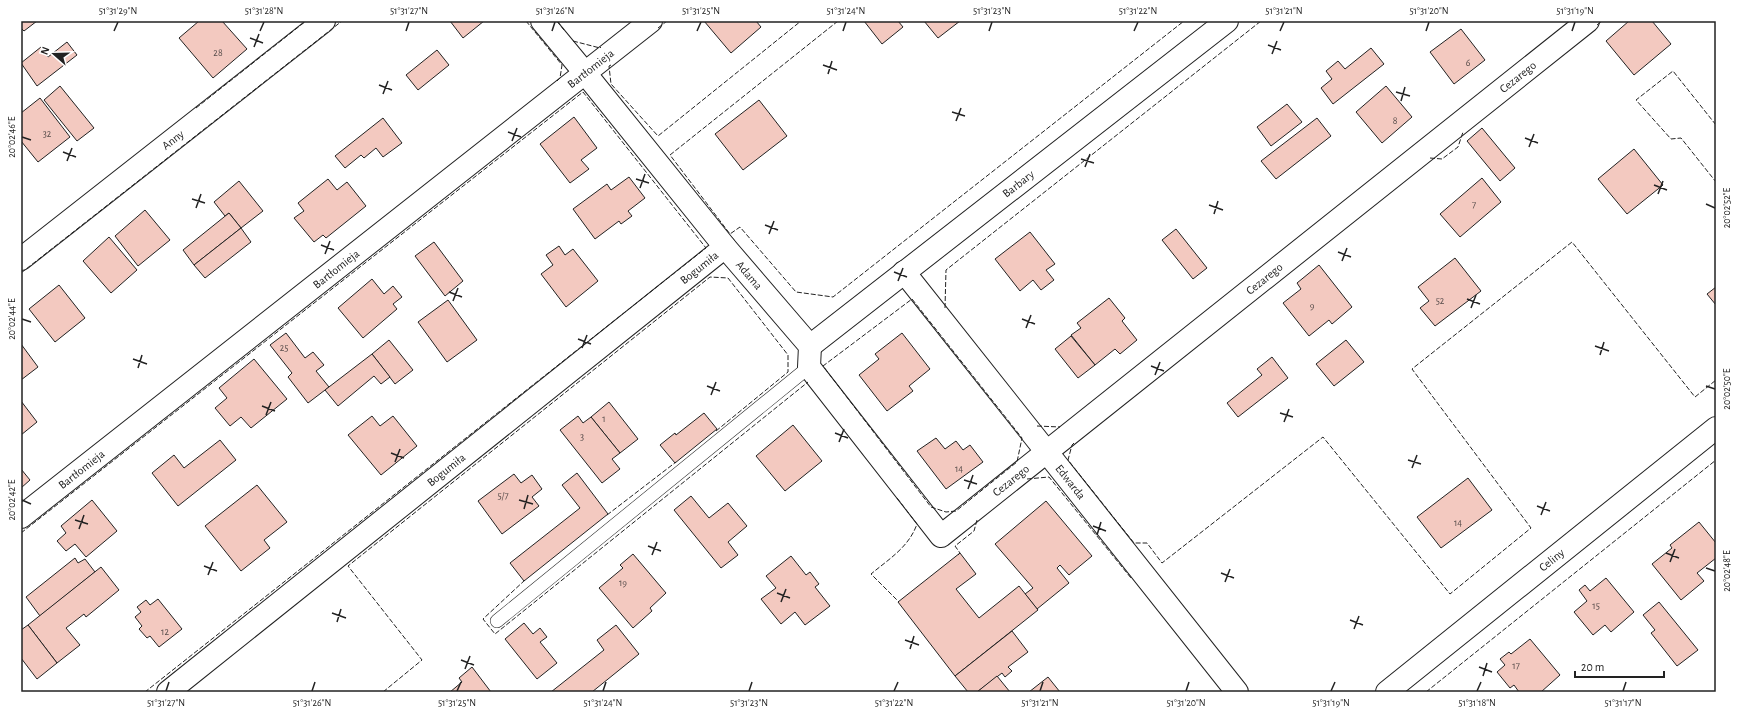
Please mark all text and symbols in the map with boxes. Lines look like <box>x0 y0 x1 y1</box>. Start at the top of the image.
text: 51°31'29"N <box>99 6 137 16</box>
text: 51°31'28"N <box>245 6 283 16</box>
text: 51°31'27"N <box>390 6 428 16</box>
text: 51°31'26"N <box>536 6 574 16</box>
text: 51°31'25"N <box>682 6 720 16</box>
text: 51°31'24"N <box>827 6 865 16</box>
text: 51°31'23"N <box>973 6 1011 16</box>
text: 51°31'22"N <box>1119 6 1157 16</box>
text: 51°31'21"N <box>1265 6 1303 16</box>
text: 51°31'20"N <box>1409 6 1449 16</box>
text: 51°31'19"N <box>1556 6 1594 16</box>
north arrow <box>34 34 74 74</box>
text: N <box>39 45 52 56</box>
street label: Bartłomieja <box>565 46 616 90</box>
house number: 28 <box>213 48 223 58</box>
house number: 6 <box>1466 58 1471 68</box>
street label: Cezarego <box>1497 59 1538 95</box>
text: 20°02'46"E <box>7 116 17 158</box>
house number: 8 <box>1393 116 1398 126</box>
street label: Anny <box>160 128 187 152</box>
house number: 32 <box>43 129 52 139</box>
street label: Barbary <box>1000 168 1037 200</box>
text: 20°02'52"E <box>1722 188 1732 228</box>
house number: 7 <box>1472 200 1476 210</box>
street label: Bartłomieja <box>311 247 362 291</box>
street label: Bogumiła <box>678 248 721 286</box>
street label: Adama <box>734 259 765 292</box>
street label: Cezarego <box>1244 260 1285 297</box>
house number: 52 <box>1436 296 1445 306</box>
text: 20°02'44"E <box>7 298 17 340</box>
house number: 9 <box>1310 301 1315 311</box>
house number: 25 <box>280 343 288 353</box>
text: 20°02'50"E <box>1722 368 1732 410</box>
house number: 1 <box>602 414 606 424</box>
house number: 3 <box>580 432 584 442</box>
street label: Bartłomieja <box>56 447 107 491</box>
street label: Bogumiła <box>425 451 468 489</box>
street label: Cezarego <box>990 462 1031 499</box>
street label: Edwarda <box>1053 462 1088 502</box>
house number: 14 <box>955 464 963 474</box>
text: 20°02'42"E <box>7 479 17 521</box>
house number: 5/7 <box>497 491 509 501</box>
house number: 14 <box>1454 518 1462 528</box>
street label: Celiny <box>1537 546 1567 574</box>
text: 20°02'48"E <box>1722 550 1732 592</box>
house number: 19 <box>619 578 627 588</box>
house number: 15 <box>1592 601 1600 611</box>
house number: 12 <box>161 627 169 637</box>
scale bar <box>1575 653 1664 679</box>
house number: 17 <box>1512 661 1520 671</box>
text: 20 m <box>1581 661 1604 673</box>
text: 51°31'27"N <box>147 698 185 708</box>
text: 51°31'26"N <box>293 698 331 708</box>
text: 51°31'25"N <box>438 698 476 708</box>
text: 51°31'24"N <box>584 698 622 708</box>
text: 51°31'23"N <box>730 698 768 708</box>
text: 51°31'22"N <box>875 698 913 708</box>
text: 51°31'21"N <box>1021 698 1059 708</box>
text: 51°31'20"N <box>1166 698 1206 708</box>
text: 51°31'19"N <box>1312 698 1350 708</box>
text: 51°31'18"N <box>1458 698 1496 708</box>
text: 51°31'17"N <box>1604 698 1642 708</box>

